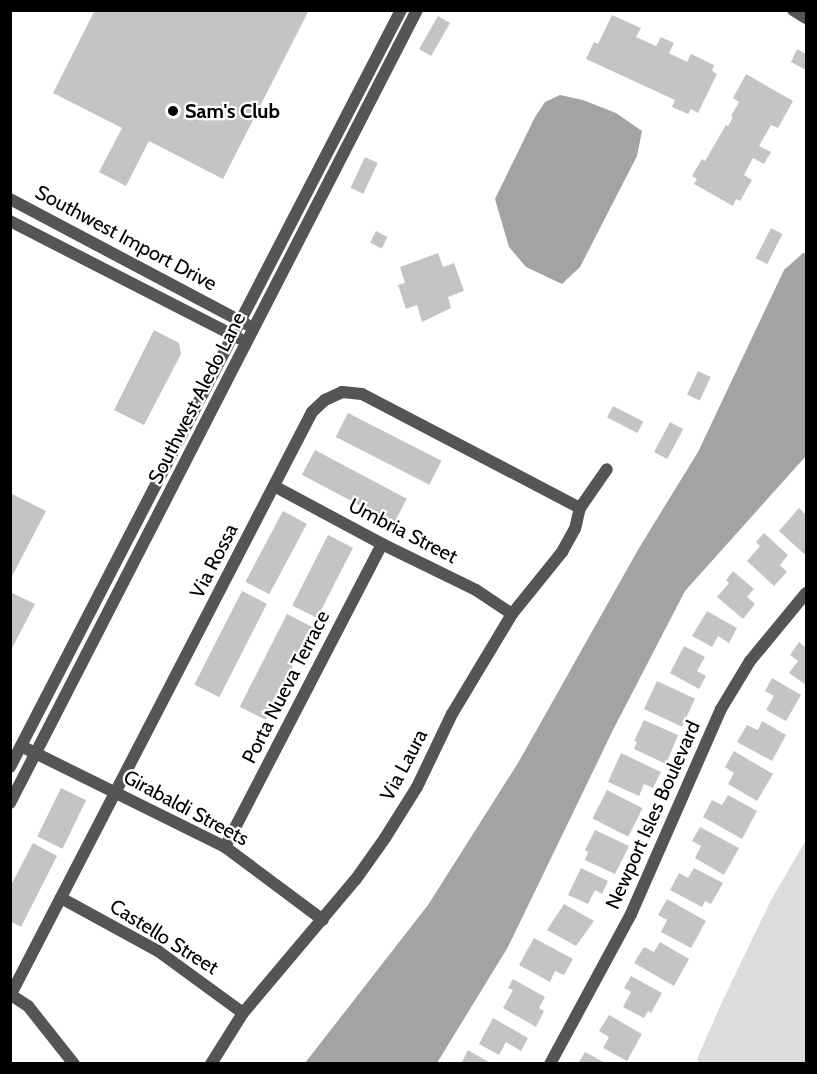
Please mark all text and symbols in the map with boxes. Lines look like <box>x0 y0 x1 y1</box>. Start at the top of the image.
place label: Sam's Club <box>185 99 280 123</box>
marker: Sam's Club <box>166 104 180 118</box>
street label: Southwest Import Drive <box>31 180 221 296</box>
street label: Southwest Aledo Lane <box>143 308 251 488</box>
street label: Umbria Street <box>345 493 461 569</box>
street label: Via Rossa <box>185 520 243 602</box>
street label: Porta Nueva Terrace <box>237 607 335 767</box>
street label: Newport Isles Boulevard <box>601 717 705 913</box>
street label: Via Laura <box>375 725 433 805</box>
street label: Girabaldi Streets <box>119 765 253 851</box>
street label: Castello Street <box>105 894 223 980</box>

